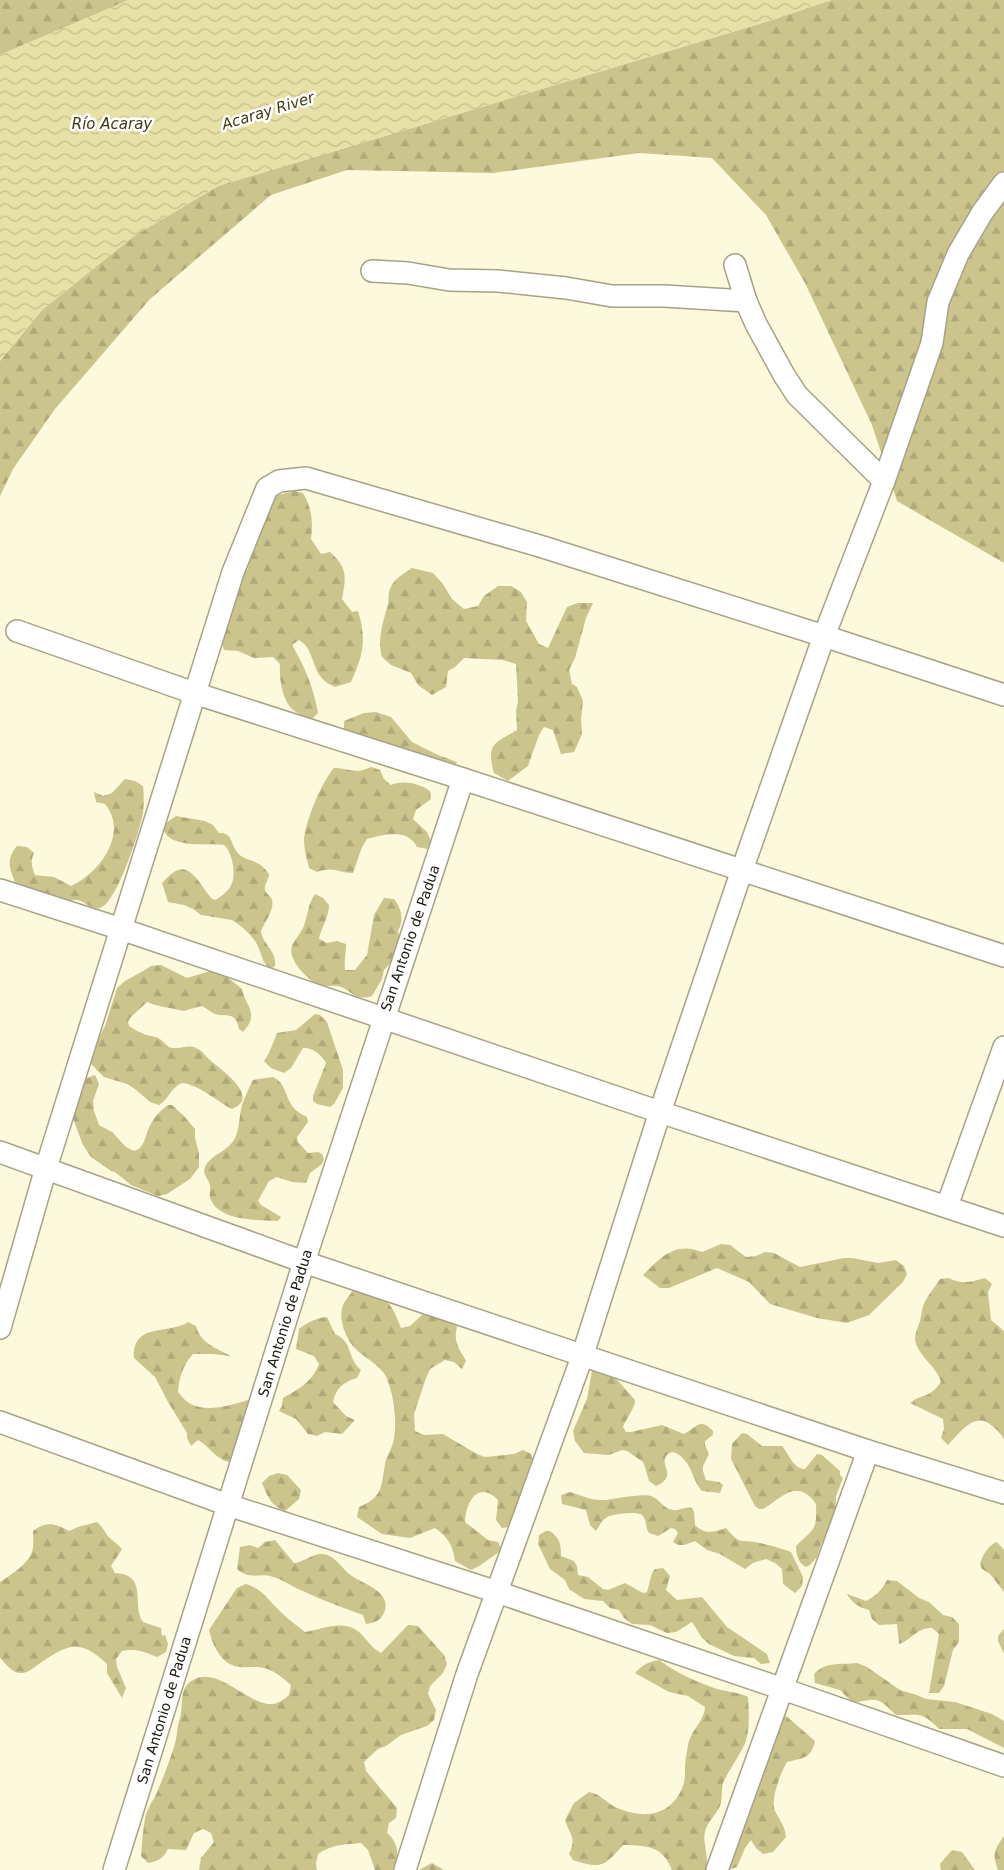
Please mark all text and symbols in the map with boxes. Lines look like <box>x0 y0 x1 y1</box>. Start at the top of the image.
water label: Acaray River <box>219 88 317 134</box>
water label: Río Acaray <box>72 115 153 133</box>
street label: San Antonio de Padua <box>377 863 443 1013</box>
street label: San Antonio de Padua <box>255 1247 315 1399</box>
street label: San Antonio de Padua <box>134 1634 194 1786</box>

